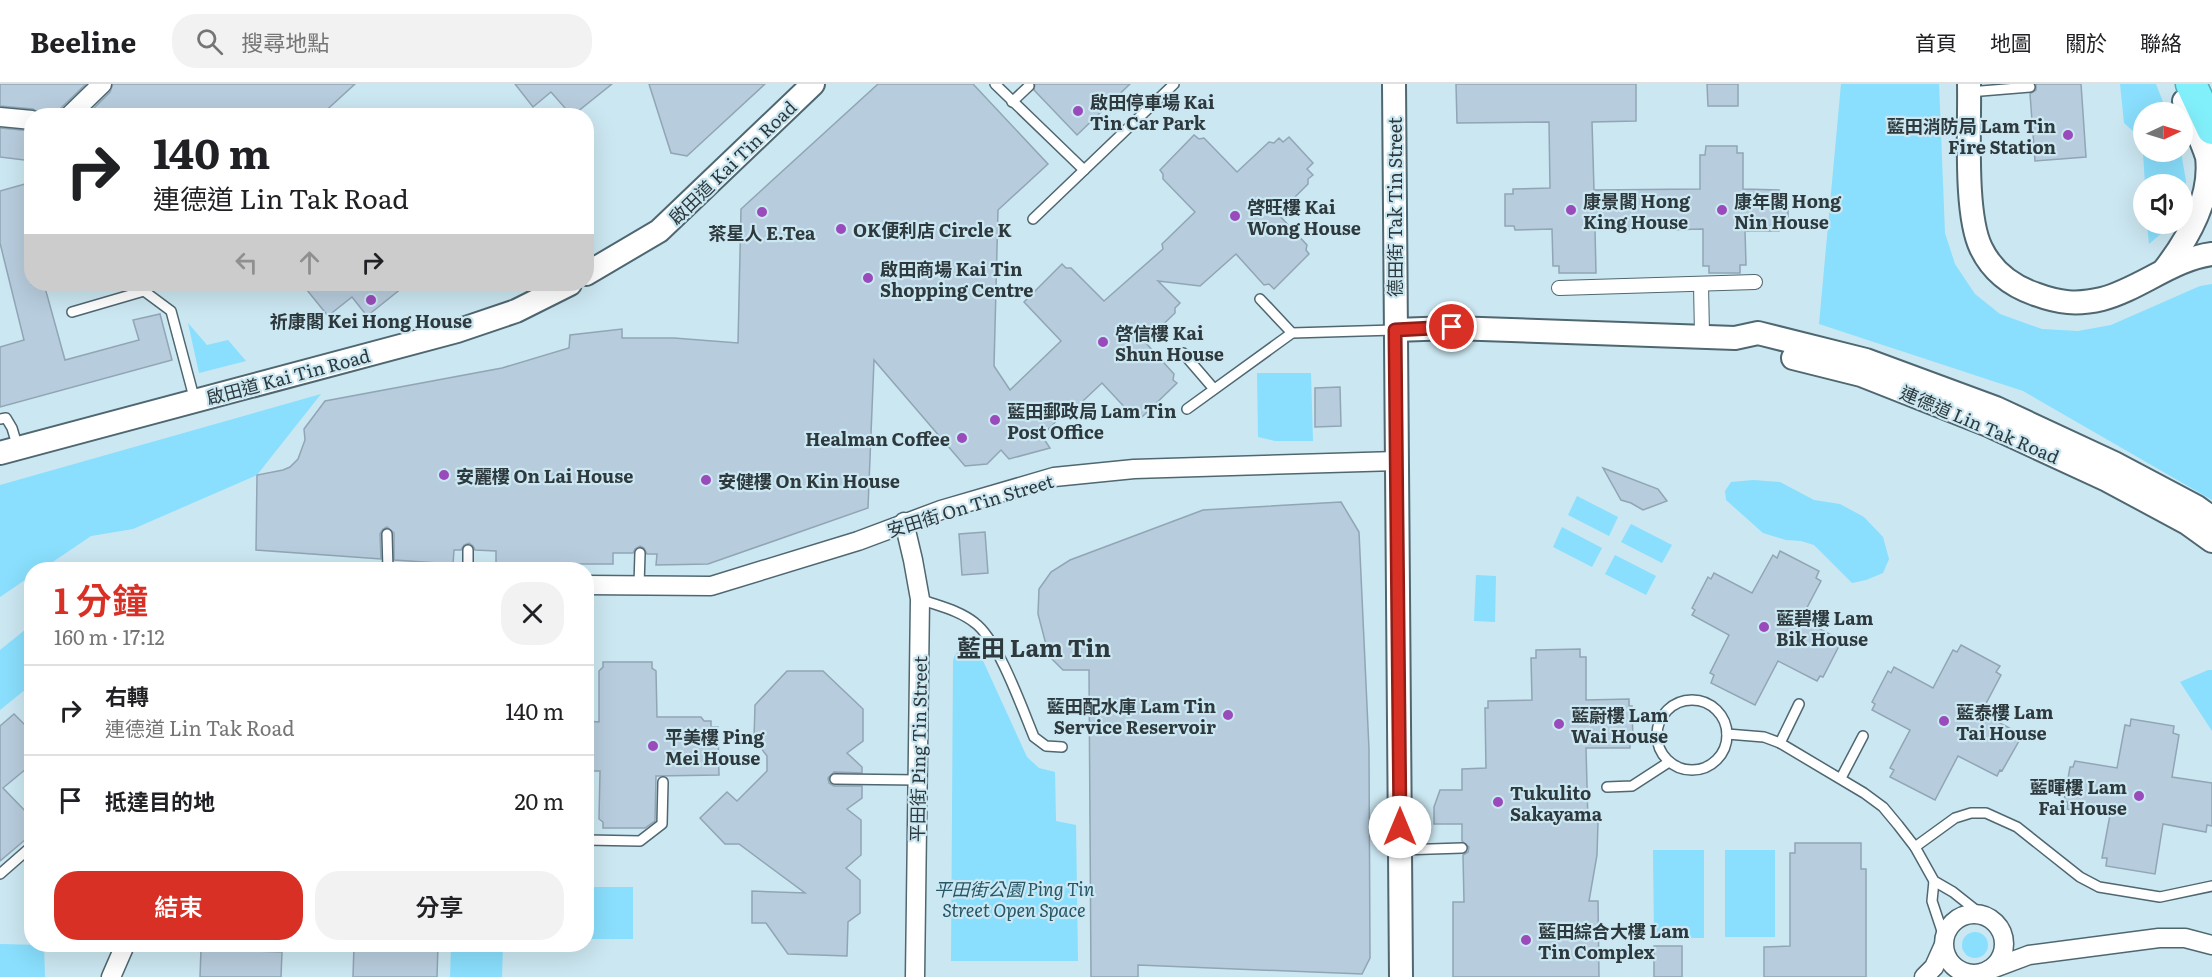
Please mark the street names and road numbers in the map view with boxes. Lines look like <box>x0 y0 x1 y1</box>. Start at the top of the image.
street label: 啟田道 Kai Tin Road <box>662 94 802 230</box>
street label: 德田街 Tak Tin Street <box>1381 116 1408 297</box>
street label: 啟田道 Kai Tin Road <box>203 341 373 411</box>
street label: 連德道 Lin Tak Road <box>1896 378 2064 470</box>
street label: 安田街 On Tin Street <box>883 467 1057 543</box>
street label: 平田街 Ping Tin Street <box>903 655 933 842</box>

